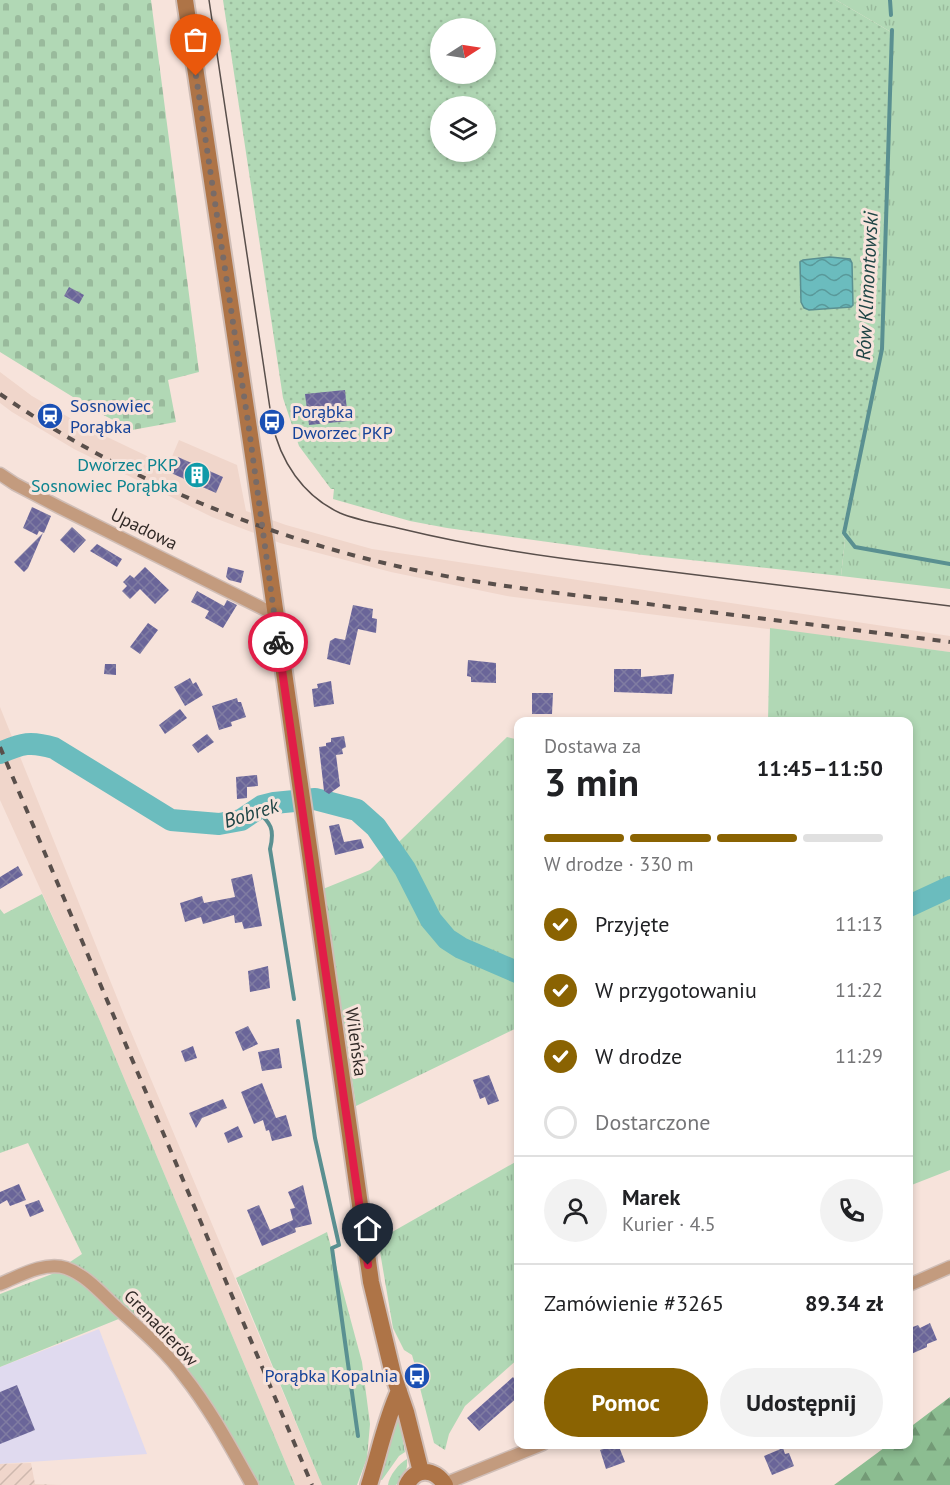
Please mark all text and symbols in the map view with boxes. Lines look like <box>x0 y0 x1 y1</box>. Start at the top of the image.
pin <box>170 14 221 76</box>
north arrow <box>430 18 496 84</box>
map controls <box>430 18 496 162</box>
icon: bag <box>179 23 212 56</box>
button: layers <box>430 96 496 162</box>
water label: Rów Klimontowski <box>850 210 884 361</box>
place label: Sosnowiec Porąbka <box>70 394 151 438</box>
place label: Porąbka Dworzec PKP <box>292 400 393 444</box>
station icon: Sosnowiec Porąbka <box>35 401 65 431</box>
bus stop icon: Porąbka Dworzec PKP <box>257 407 287 437</box>
place label: Dworzec PKP Sosnowiec Porąbka <box>31 453 178 497</box>
building icon: Dworzec PKP Sosnowiec Porąbka <box>182 460 212 490</box>
street label: Upadowa <box>107 502 181 555</box>
courier <box>248 612 308 672</box>
icon: bike <box>262 626 295 659</box>
text: Dostawa za <box>544 733 641 759</box>
text: 11:45–11:50 <box>757 754 883 782</box>
text: 3 min <box>544 756 639 807</box>
water label: Bobrek <box>220 792 283 834</box>
text: W drodze · 330 m <box>544 851 694 877</box>
icon: check <box>544 908 577 941</box>
text: Przyjęte <box>595 910 669 938</box>
text: 11:13 <box>835 911 883 937</box>
icon: check <box>544 974 577 1007</box>
text: W przygotowaniu <box>595 976 757 1004</box>
text: 11:22 <box>835 977 883 1003</box>
street label: Wileńska <box>340 1006 373 1078</box>
icon: check <box>544 1040 577 1073</box>
text: W drodze <box>595 1042 682 1070</box>
text: 11:29 <box>835 1043 883 1069</box>
text: Dostarczone <box>595 1108 710 1136</box>
button: person <box>544 1179 607 1242</box>
button: phone <box>820 1179 883 1242</box>
text: Marek <box>622 1183 680 1211</box>
pin <box>342 1203 393 1265</box>
text: Kurier · 4.5 <box>622 1211 716 1237</box>
icon: home <box>351 1212 384 1245</box>
street label: Grenadierów <box>119 1285 204 1371</box>
text: Zamówienie #3265 <box>544 1289 724 1317</box>
text: 89.34 zł <box>805 1289 883 1317</box>
bus stop icon: Porąbka Kopalnia <box>402 1361 432 1391</box>
place label: Porąbka Kopalnia <box>265 1364 398 1387</box>
button: Pomoc <box>544 1368 708 1437</box>
button: Udostępnij <box>720 1368 883 1437</box>

